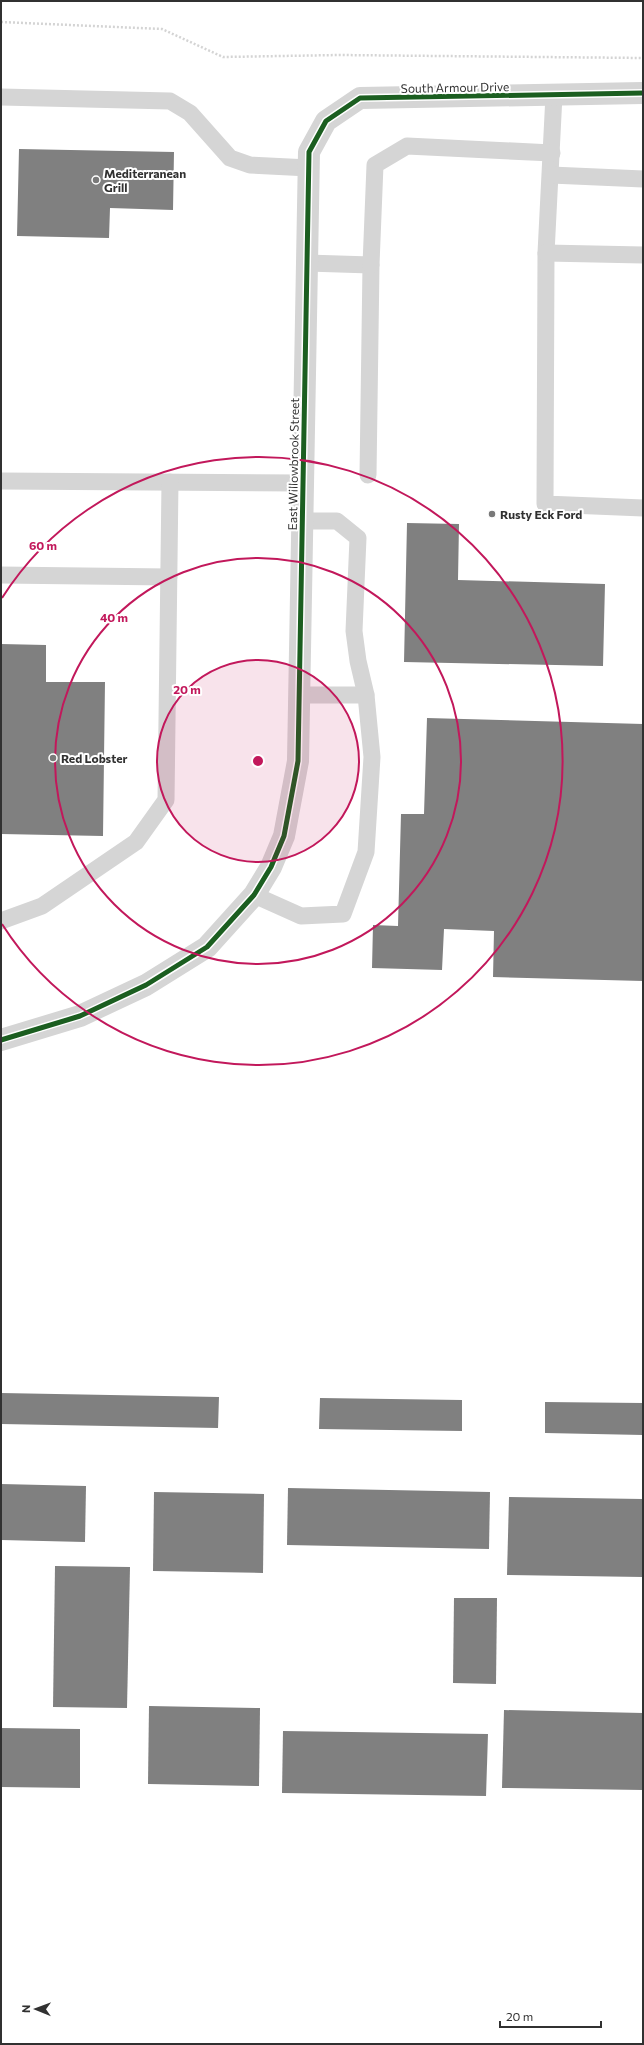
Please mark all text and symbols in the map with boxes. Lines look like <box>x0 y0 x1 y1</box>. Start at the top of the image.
street label: South Armour Drive <box>401 79 509 95</box>
place label: Mediterranean Grill <box>104 166 186 194</box>
marker: Mediterranean Grill <box>91 175 101 185</box>
street label: East Willowbrook Street <box>285 397 301 531</box>
place label: Rusty Eck Ford <box>500 507 582 521</box>
marker: Rusty Eck Ford <box>487 509 497 519</box>
text: 60 m <box>29 538 57 552</box>
text: 40 m <box>100 610 128 624</box>
text: 20 m <box>173 682 201 696</box>
place label: Red Lobster <box>61 751 127 765</box>
marker: Red Lobster <box>48 753 58 763</box>
centre of rings <box>251 754 265 768</box>
north arrow <box>16 1989 56 2029</box>
scale bar <box>500 2003 601 2029</box>
text: N <box>19 2005 32 2013</box>
text: 20 m <box>506 2009 533 2023</box>

